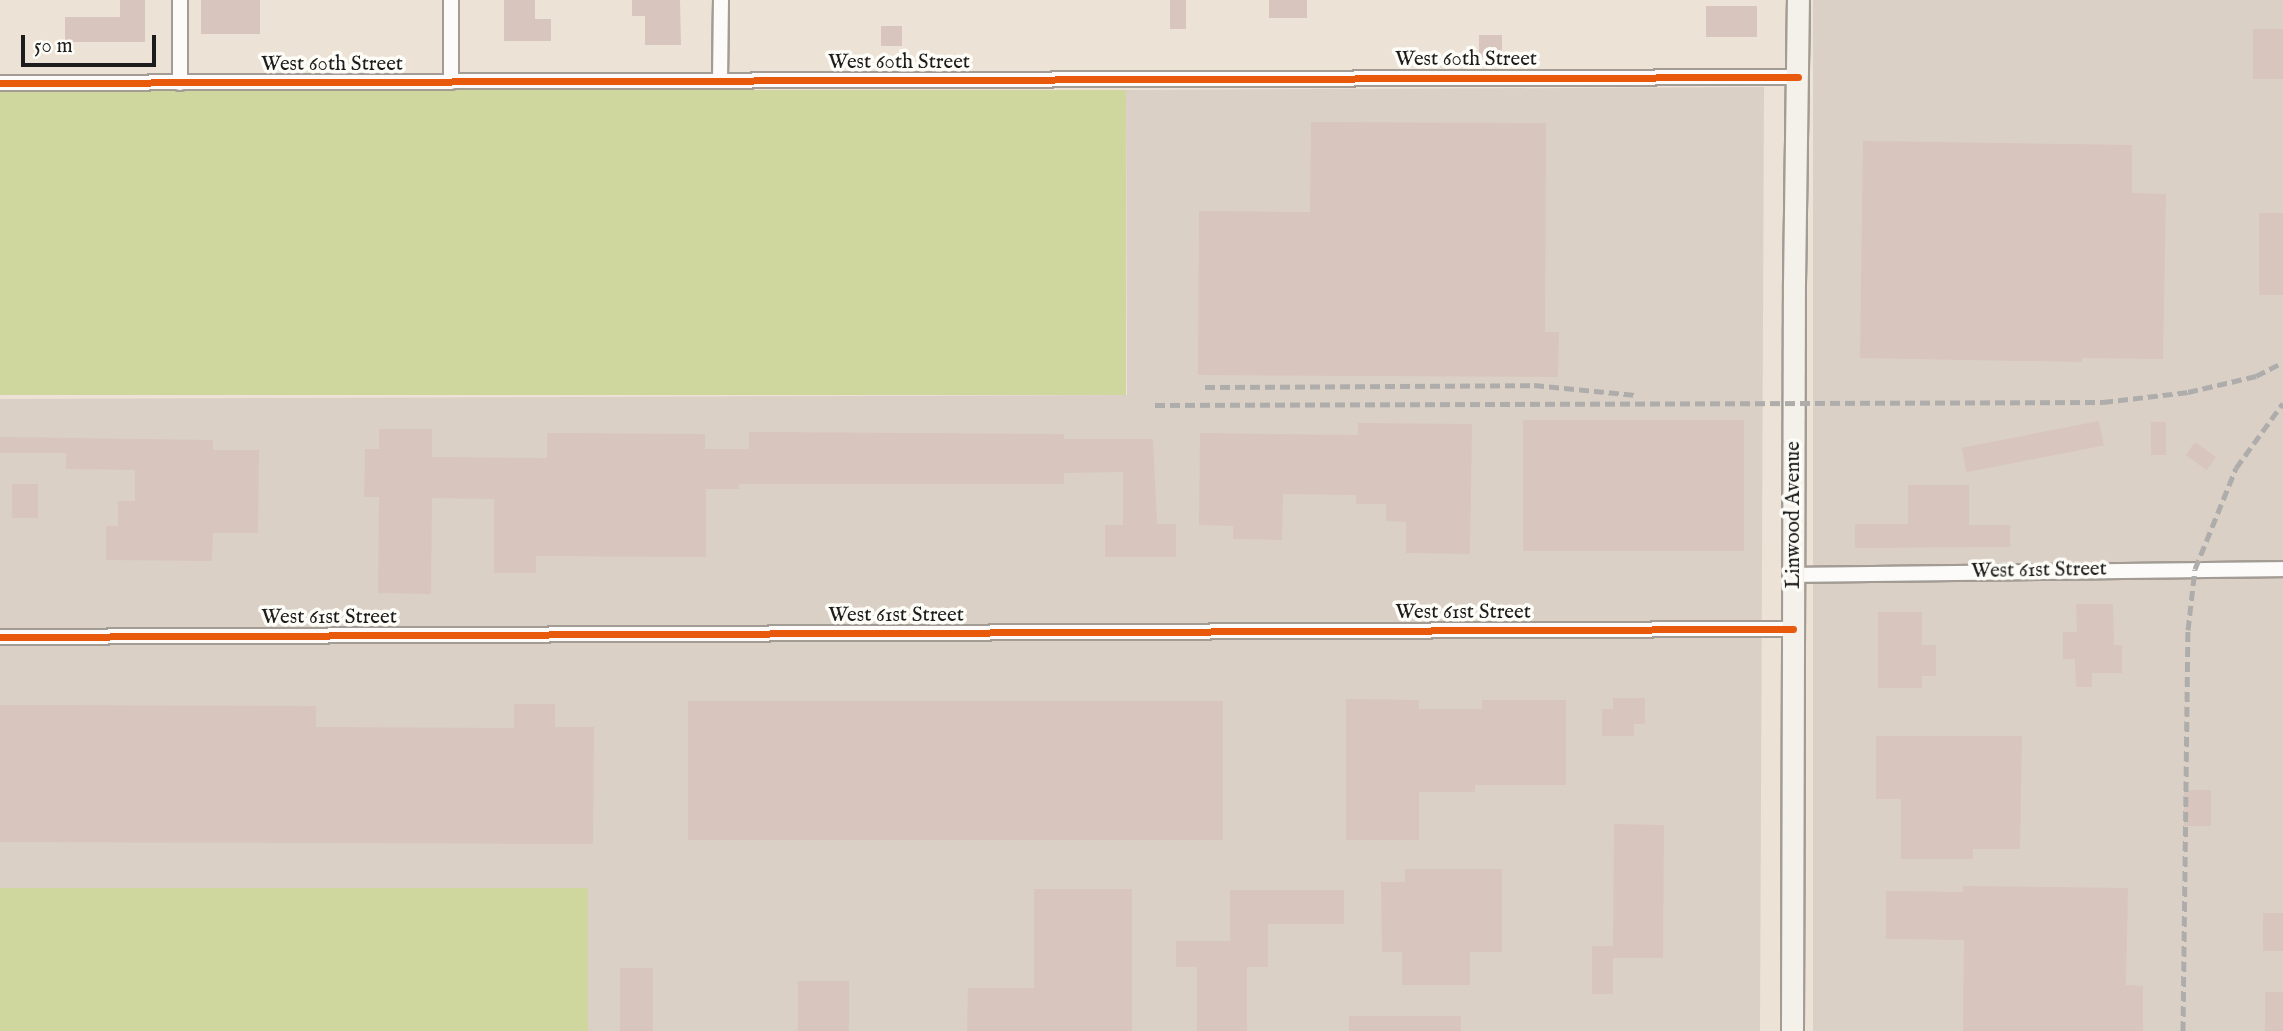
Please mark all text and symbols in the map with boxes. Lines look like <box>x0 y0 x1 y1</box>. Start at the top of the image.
scale bar <box>24 21 159 65</box>
text: 50 m <box>34 33 73 60</box>
street label: West 60th Street <box>1395 47 1537 73</box>
street label: West 60th Street <box>828 50 970 76</box>
street label: West 60th Street <box>261 52 403 78</box>
street label: Linwood Avenue <box>1781 441 1807 589</box>
street label: West 61st Street <box>1971 557 2107 585</box>
street label: West 61st Street <box>1395 600 1531 626</box>
street label: West 61st Street <box>828 603 964 629</box>
street label: West 61st Street <box>261 605 397 631</box>

